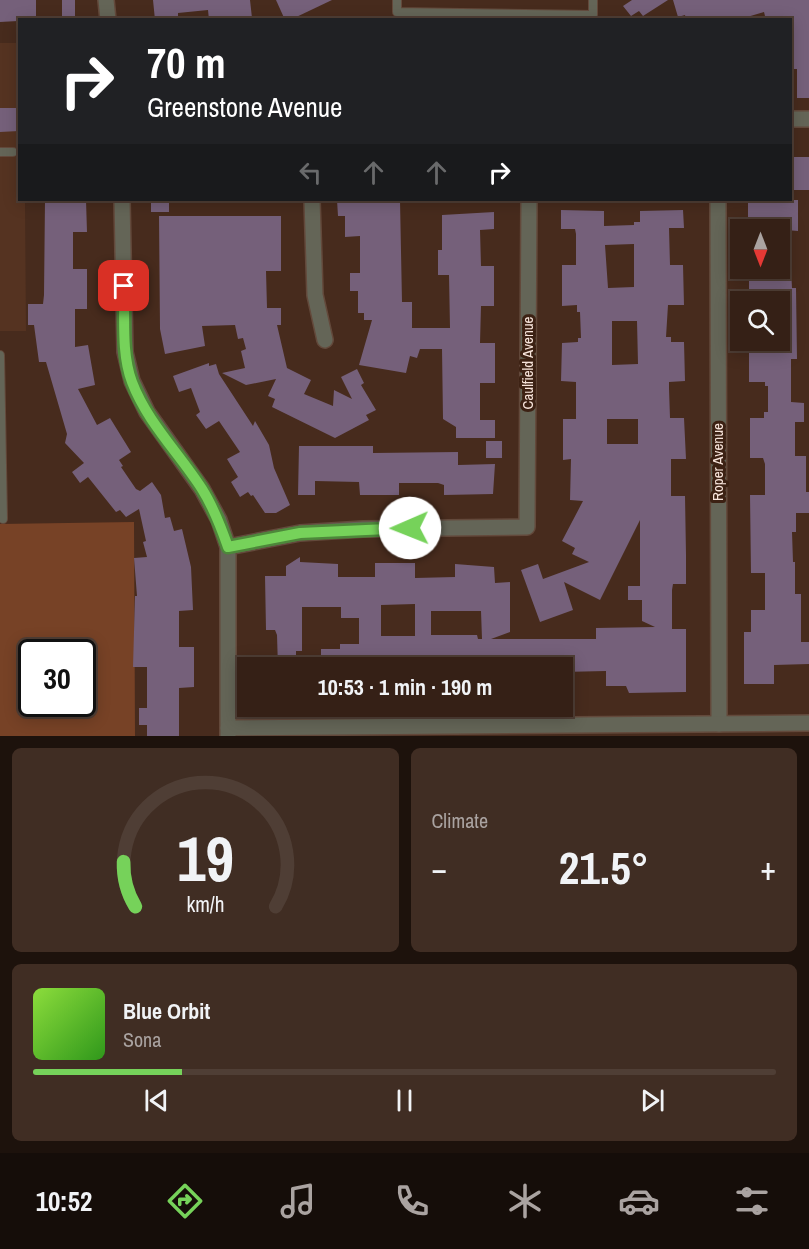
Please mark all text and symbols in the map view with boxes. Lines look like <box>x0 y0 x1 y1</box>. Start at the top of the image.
text: 70 m <box>147 35 226 91</box>
icon: right <box>48 42 126 120</box>
text: Greenstone Avenue <box>147 89 342 125</box>
icon: left <box>294 156 327 189</box>
icon: ahead <box>357 156 390 189</box>
icon: ahead <box>420 156 453 189</box>
icon: right <box>483 156 516 189</box>
north arrow <box>730 219 790 279</box>
map controls <box>730 219 790 351</box>
pin <box>98 260 149 311</box>
icon: arrive <box>107 269 140 302</box>
button: search <box>730 291 790 351</box>
street label: Caulfield Avenue <box>517 316 538 409</box>
street label: Roper Avenue <box>707 423 728 501</box>
position arrow <box>378 496 442 560</box>
speed limit sign: 30 <box>18 639 96 717</box>
text: 10:53 · 1 min · 190 m <box>318 672 492 702</box>
text: Climate <box>432 807 488 834</box>
text: 19 <box>177 816 234 900</box>
text: 21.5° <box>559 837 649 898</box>
text: − <box>432 846 447 890</box>
text: + <box>760 846 776 890</box>
text: km/h <box>186 890 224 919</box>
text: Blue Orbit <box>123 996 210 1026</box>
text: Sona <box>123 1026 161 1053</box>
icon: previous <box>140 1084 173 1117</box>
icon: pause <box>388 1084 421 1117</box>
icon: next <box>636 1084 669 1117</box>
icon: directions <box>164 1180 206 1222</box>
icon: music <box>277 1180 319 1222</box>
icon: phone <box>391 1180 433 1222</box>
icon: climate <box>504 1180 546 1222</box>
icon: car <box>618 1180 660 1222</box>
icon: filters <box>731 1180 773 1222</box>
text: 10:52 <box>36 1183 92 1219</box>

